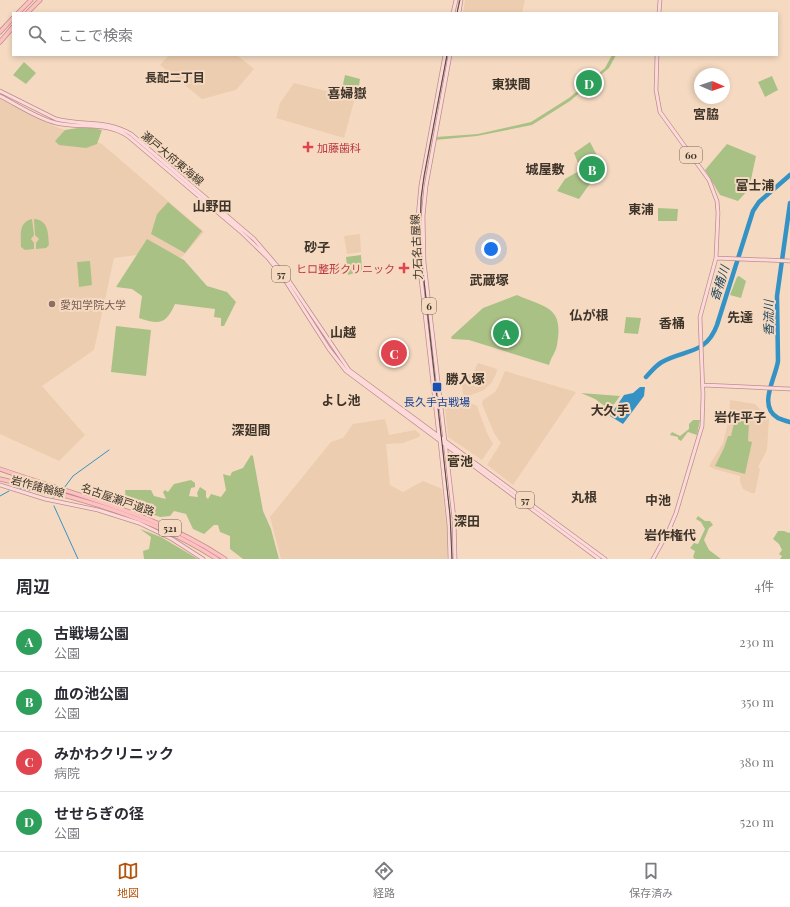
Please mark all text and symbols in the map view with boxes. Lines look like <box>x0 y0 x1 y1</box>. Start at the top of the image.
search box <box>12 12 778 56</box>
icon: search <box>26 23 48 45</box>
text: ここで検索 <box>58 25 133 45</box>
pin: D <box>576 68 602 98</box>
north arrow <box>694 68 730 104</box>
district label: 長配二丁目 <box>145 69 205 85</box>
district label: 東狭間 <box>491 75 531 92</box>
district label: 喜婦嶽 <box>327 84 367 101</box>
district label: 宮脇 <box>693 105 719 122</box>
street label: 瀬戸大府東海線 <box>139 128 207 188</box>
place label: 加藤歯科 <box>317 140 361 155</box>
marker: 加藤歯科 <box>302 141 314 153</box>
road number: 60 <box>680 147 702 163</box>
pin: B <box>579 154 605 184</box>
district label: 城屋敷 <box>525 160 565 177</box>
district label: 富士浦 <box>735 176 775 193</box>
district label: 山野田 <box>192 197 232 214</box>
district label: 東浦 <box>628 200 654 217</box>
street label: 力石名古屋線 <box>407 214 425 280</box>
district label: 砂子 <box>304 238 330 255</box>
your location <box>481 239 501 259</box>
place label: ヒロ整形クリニック <box>296 261 395 276</box>
marker: ヒロ整形クリニック <box>398 262 410 274</box>
water label: 香桶川 <box>706 262 733 303</box>
road number: 57 <box>272 266 290 282</box>
district label: 武蔵塚 <box>469 271 509 288</box>
place label: 愛知学院大学 <box>60 297 126 312</box>
road number: 6 <box>422 298 436 314</box>
water label: 香流川 <box>760 298 776 336</box>
marker: 愛知学院大学 <box>47 299 57 309</box>
district label: 仏が根 <box>569 306 609 323</box>
district label: 先達 <box>727 308 753 325</box>
district label: 香桶 <box>659 314 685 331</box>
pin: A <box>493 318 519 348</box>
district label: 山越 <box>330 323 356 340</box>
pin: C <box>381 338 407 368</box>
district label: 勝入塚 <box>445 370 485 387</box>
marker: 長久手古戦場 <box>431 381 443 393</box>
district label: よし池 <box>321 391 361 408</box>
place label: 長久手古戦場 <box>404 394 470 409</box>
district label: 大久手 <box>590 401 630 418</box>
district label: 岩作平子 <box>714 408 766 425</box>
district label: 深廻間 <box>231 421 271 438</box>
district label: 菅池 <box>447 452 473 469</box>
street label: 岩作諸輪線 <box>9 472 67 500</box>
street label: 名古屋瀬戸道路 <box>79 479 157 519</box>
district label: 丸根 <box>571 488 597 505</box>
district label: 中池 <box>645 491 671 508</box>
road number: 57 <box>516 492 534 508</box>
district label: 深田 <box>454 512 480 529</box>
road number: 521 <box>159 520 181 536</box>
district label: 岩作権代 <box>644 526 696 543</box>
text: 周辺 <box>16 575 50 597</box>
text: 4件 <box>755 577 774 594</box>
text: 古戦場公園 <box>54 623 129 643</box>
text: A <box>25 633 33 650</box>
text: 230 m <box>739 633 774 650</box>
text: 公園 <box>54 644 80 661</box>
text: 血の池公園 <box>54 683 129 703</box>
text: B <box>25 693 33 710</box>
text: 350 m <box>740 693 774 710</box>
text: 公園 <box>54 704 80 721</box>
text: みかわクリニック <box>54 743 174 763</box>
text: C <box>24 753 34 770</box>
text: 380 m <box>739 753 774 770</box>
text: 病院 <box>54 764 80 781</box>
text: せせらぎの径 <box>54 803 144 823</box>
text: D <box>24 813 34 830</box>
text: 520 m <box>740 813 774 830</box>
text: 公園 <box>54 824 80 841</box>
tab: 地図 <box>117 860 139 900</box>
tab: 経路 <box>373 860 395 900</box>
tab: 保存済み <box>629 860 673 900</box>

